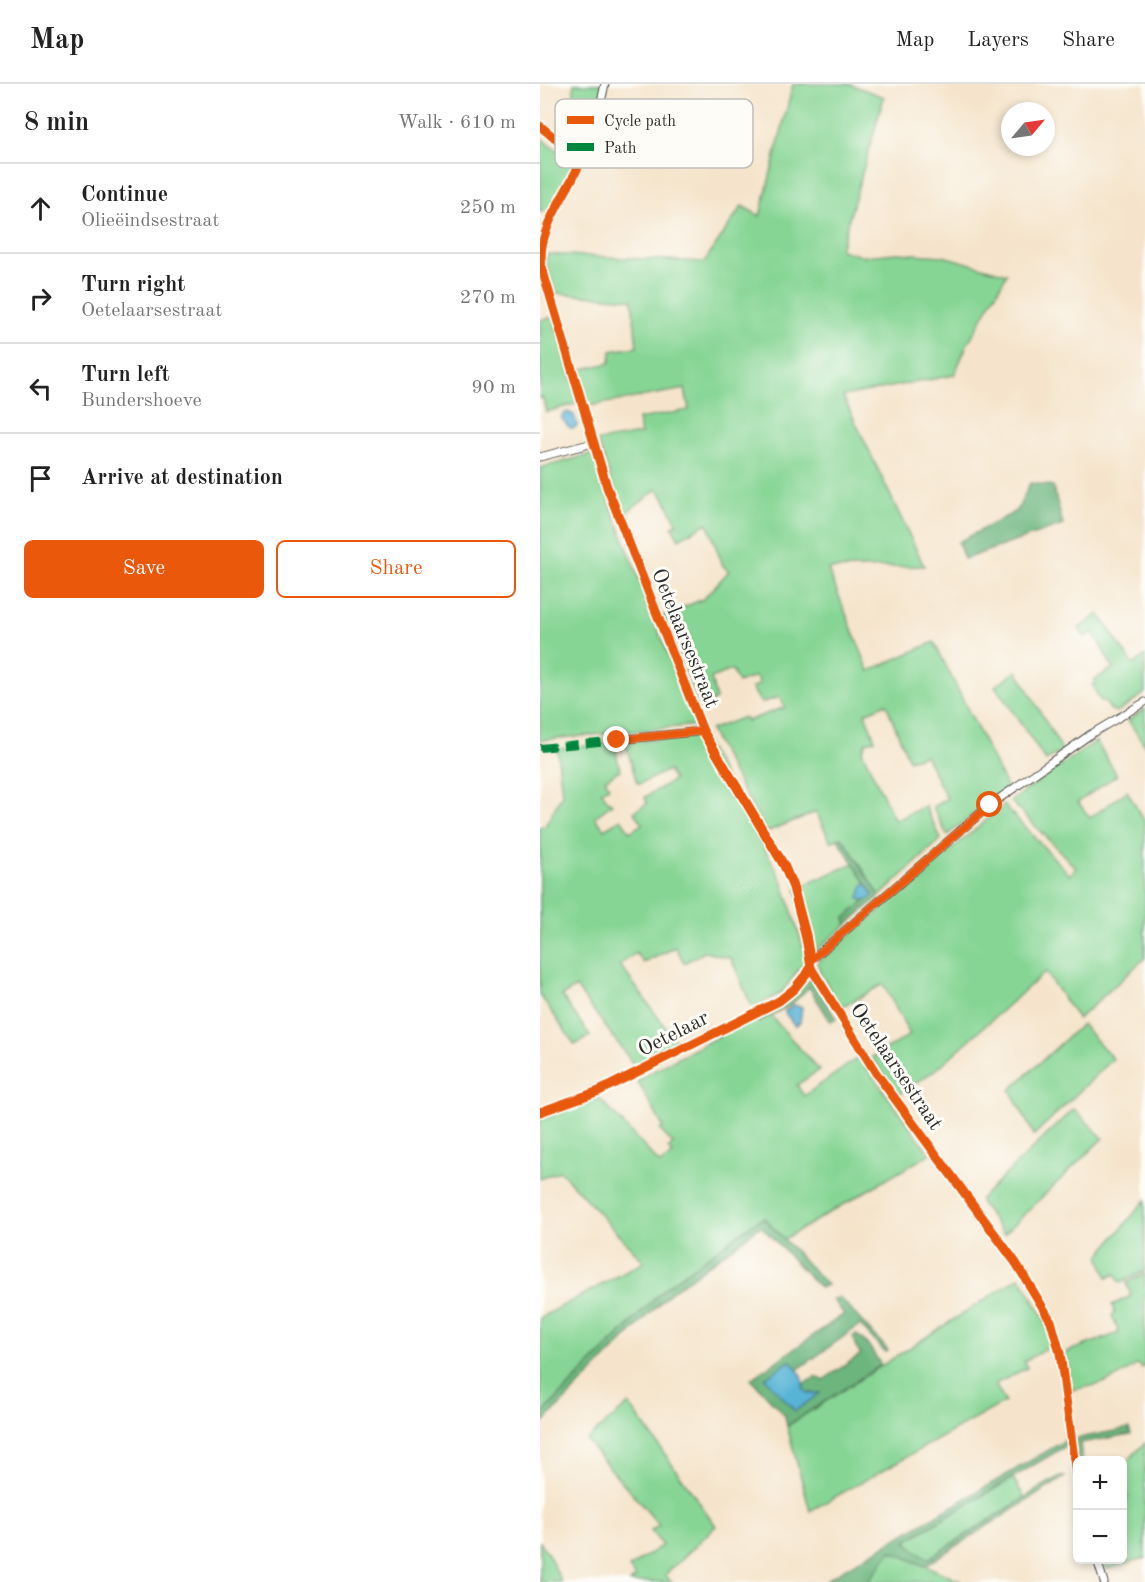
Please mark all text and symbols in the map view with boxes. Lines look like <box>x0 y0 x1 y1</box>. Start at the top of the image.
text: Map <box>30 27 84 55</box>
text: Map <box>895 30 934 51</box>
text: Layers <box>967 30 1029 51</box>
text: Share <box>1062 30 1115 51</box>
legend <box>555 99 753 168</box>
north arrow <box>1001 102 1055 156</box>
text: 8 min <box>24 110 89 136</box>
text: Walk · 610 m <box>397 113 516 133</box>
text: Cycle path <box>604 114 676 130</box>
text: Path <box>604 141 637 157</box>
text: Continue <box>81 184 168 206</box>
icon: ahead <box>24 192 57 225</box>
text: 250 m <box>460 198 516 218</box>
text: Olieëindsestraat <box>81 211 219 231</box>
text: Turn right <box>81 274 185 296</box>
icon: right <box>24 282 57 315</box>
text: 270 m <box>460 288 516 308</box>
text: Oetelaarsestraat <box>81 301 222 321</box>
text: Turn left <box>81 364 170 386</box>
icon: left <box>24 372 57 405</box>
text: 90 m <box>471 378 516 398</box>
text: Bundershoeve <box>81 391 202 411</box>
icon: arrive <box>24 462 57 495</box>
text: Arrive at destination <box>81 467 283 489</box>
button: Save <box>24 540 264 598</box>
button: Share <box>276 540 516 598</box>
street label: Oetelaarsestraat <box>647 566 722 711</box>
route end <box>603 726 629 752</box>
route start <box>976 791 1002 817</box>
street label: Oetelaarsestraat <box>846 999 946 1134</box>
street label: Oetelaar <box>635 1007 713 1061</box>
map controls <box>1073 1456 1127 1564</box>
button: + <box>1073 1456 1127 1510</box>
button: − <box>1073 1510 1127 1564</box>

